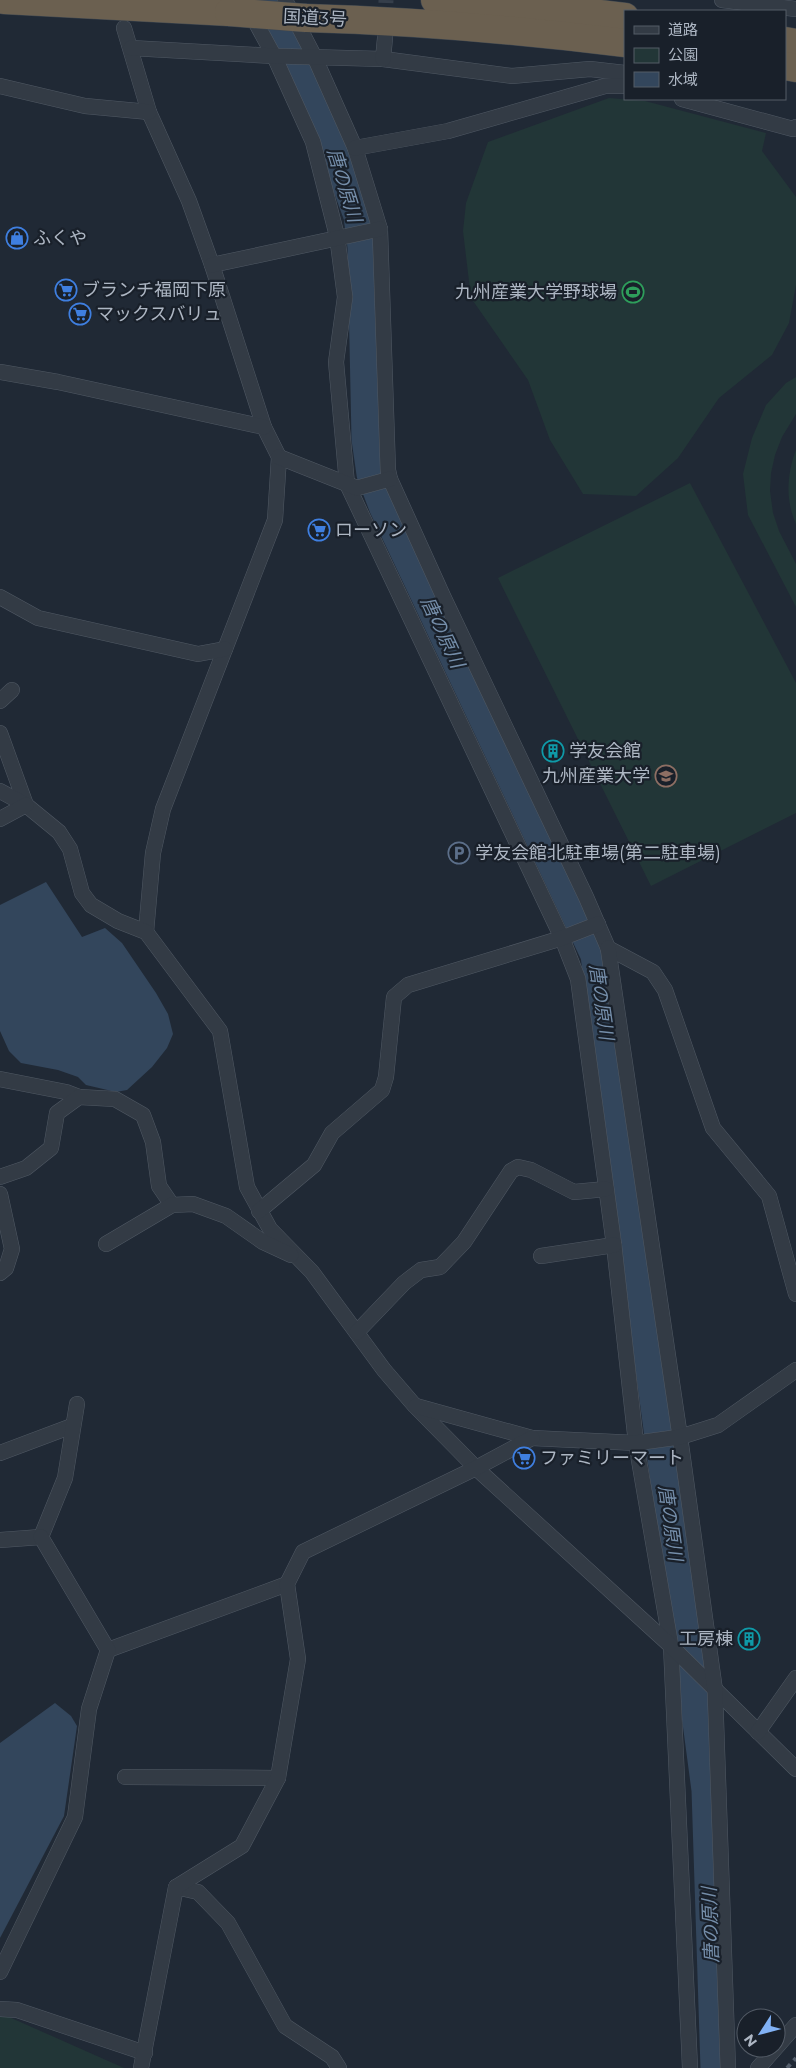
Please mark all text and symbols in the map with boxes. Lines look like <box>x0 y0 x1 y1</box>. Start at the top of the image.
street label: 国道3号 <box>282 5 348 31</box>
legend <box>624 10 786 100</box>
text: 道路 <box>668 20 698 39</box>
text: 公園 <box>668 45 698 64</box>
text: 水域 <box>668 70 698 89</box>
water label: 唐の原川 <box>322 145 367 227</box>
shop icon: ふくや <box>5 226 29 250</box>
place label: ふくや <box>33 227 87 249</box>
supermarket icon: ブランチ福岡下原 <box>54 278 78 302</box>
place label: ブランチ福岡下原 <box>82 279 226 301</box>
sports icon: 九州産業大学野球場 <box>621 280 645 304</box>
place label: 九州産業大学野球場 <box>455 281 617 303</box>
supermarket icon: マックスバリュ <box>68 302 92 326</box>
place label: マックスバリュ <box>96 303 221 325</box>
supermarket icon: ローソン <box>307 518 331 542</box>
place label: ローソン <box>335 519 407 541</box>
water label: 唐の原川 <box>416 593 470 673</box>
building icon: 学友会館 <box>541 739 565 763</box>
place label: 学友会館 <box>569 740 641 762</box>
school or university icon: 九州産業大学 <box>654 764 678 788</box>
place label: 九州産業大学 <box>542 765 650 787</box>
parking icon: 学友会館北駐車場(第二駐車場) <box>447 841 471 865</box>
place label: 学友会館北駐車場(第二駐車場) <box>475 842 721 864</box>
water label: 唐の原川 <box>585 963 618 1043</box>
supermarket icon: ファミリーマート <box>512 1446 536 1470</box>
place label: ファミリーマート <box>540 1447 684 1469</box>
water label: 唐の原川 <box>654 1484 687 1564</box>
building icon: 工房棟 <box>737 1627 761 1651</box>
place label: 工房棟 <box>679 1628 733 1650</box>
water label: 唐の原川 <box>698 1885 723 1963</box>
north arrow <box>736 2008 786 2058</box>
text: N <box>740 2031 761 2051</box>

